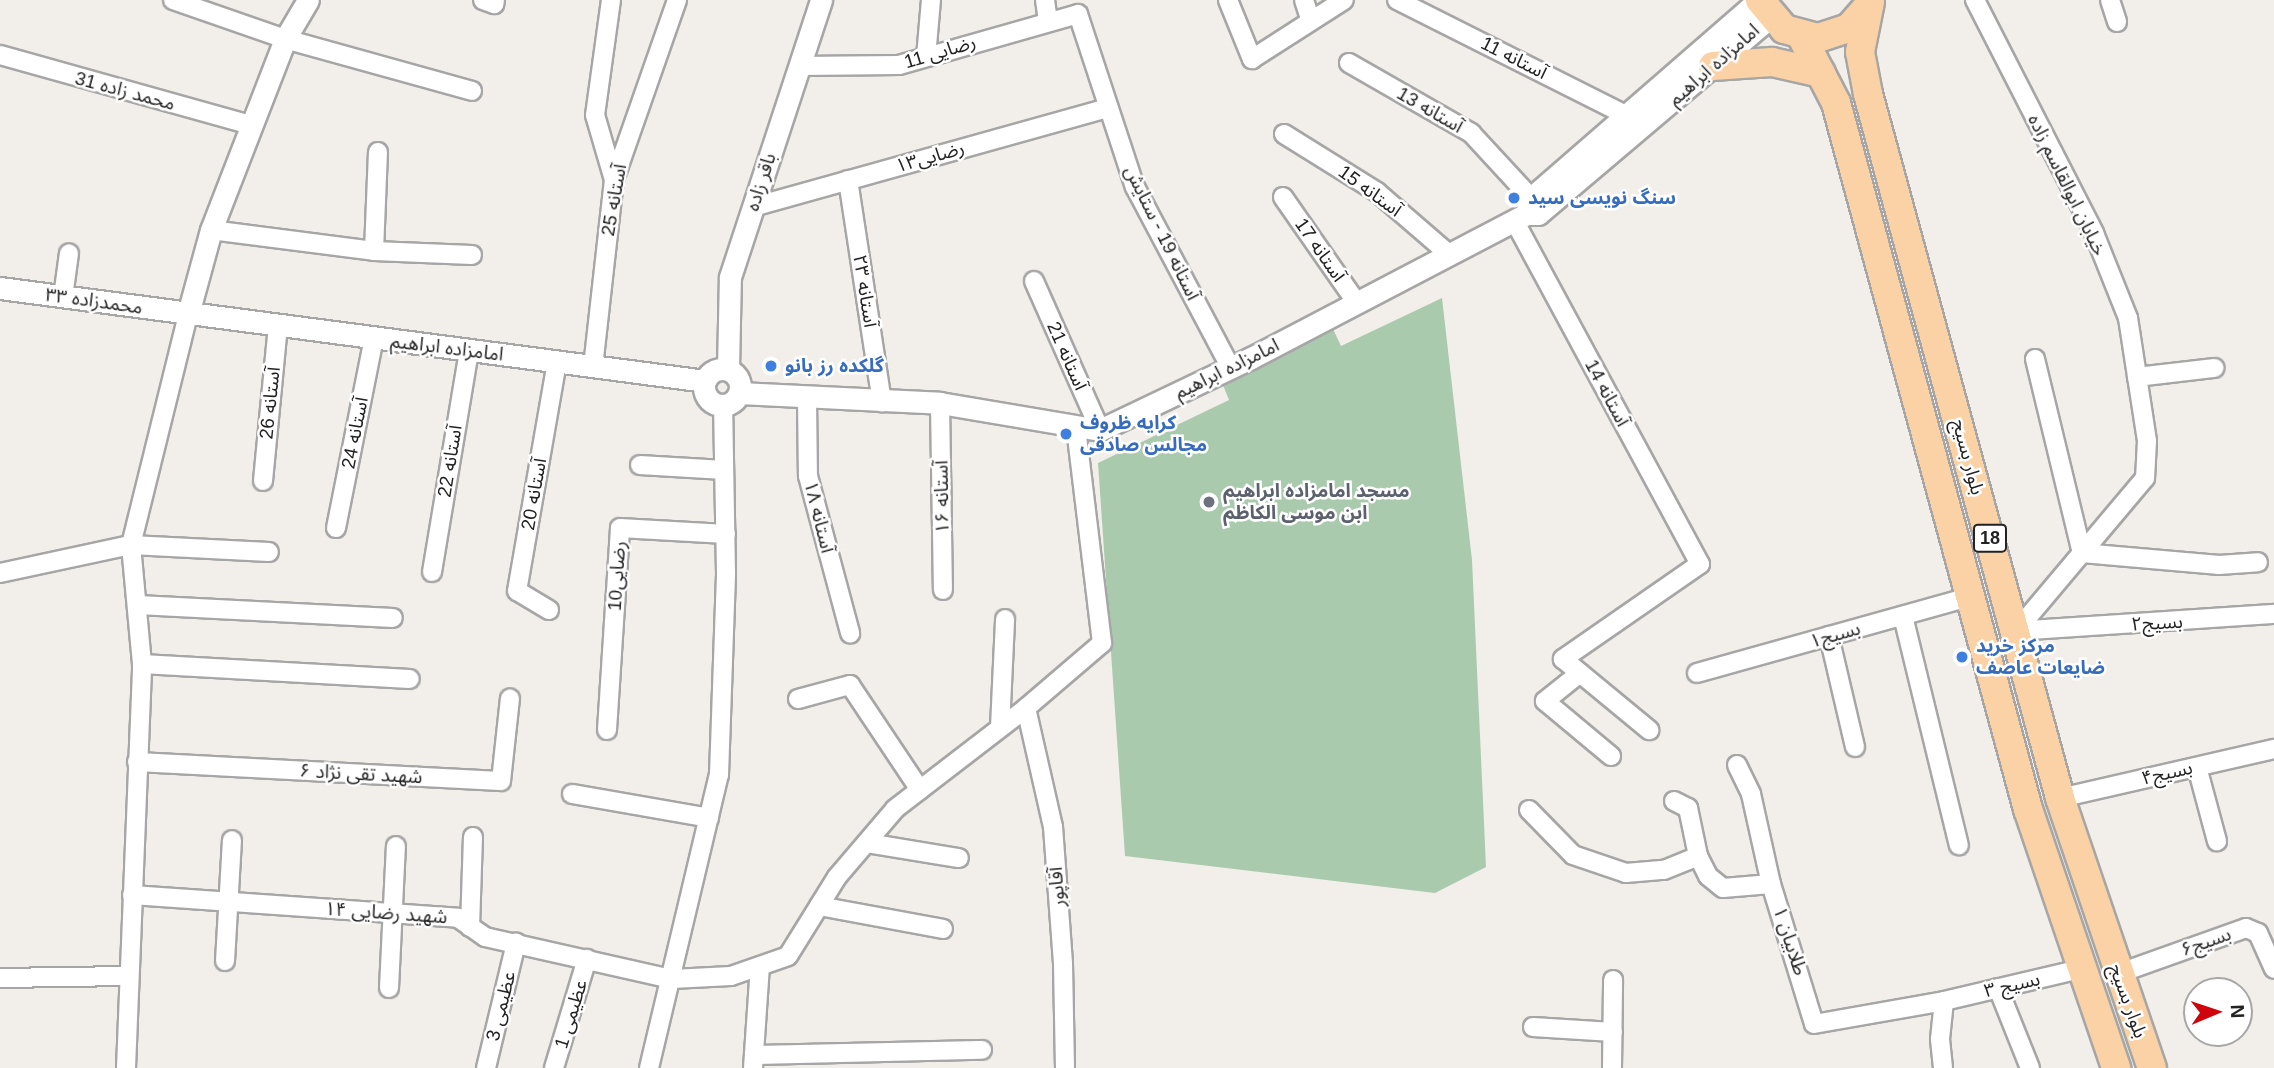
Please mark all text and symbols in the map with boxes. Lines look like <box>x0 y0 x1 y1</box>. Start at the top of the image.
street label: امامزاده ابراهیم <box>1664 19 1764 111</box>
street label: رضایی 11 <box>901 30 979 74</box>
street label: آستانه 11 <box>1477 32 1551 84</box>
street label: محمد زاده 31 <box>72 67 178 115</box>
street label: آستانه 13 <box>1393 82 1467 138</box>
street label: خیابان ابوالقاسم زاده <box>2023 111 2111 259</box>
street label: رضایی۱۳ <box>893 136 967 178</box>
street label: باقر زاده <box>741 150 781 214</box>
street label: آستانه 15 <box>1334 160 1406 222</box>
street label: آستانه 25 <box>596 162 632 238</box>
street label: آستانه 19 - ستایش <box>1120 162 1204 304</box>
place label: سنگ نویسی سید <box>1528 187 1676 209</box>
marker: سنگ نویسی سید <box>1506 190 1522 206</box>
street label: آستانه 17 <box>1290 214 1350 286</box>
street label: آستانه ۲۳ <box>848 253 882 329</box>
street label: محمدزاده ۳۳ <box>44 283 144 319</box>
street label: آستانه 21 <box>1042 318 1092 394</box>
street label: امامزاده ابراهیم <box>389 330 505 366</box>
street label: امامزاده ابراهیم <box>1171 334 1283 404</box>
place label: گلکده رز بانو <box>785 355 884 377</box>
street label: آستانه 14 <box>1580 356 1634 430</box>
marker: گلکده رز بانو <box>763 358 779 374</box>
street label: آستانه 26 <box>255 366 285 440</box>
street label: آستانه 24 <box>337 395 373 471</box>
place label: کرایه ظروف مجالس صادقی <box>1080 412 1207 456</box>
street label: بلوار بسیج <box>1947 417 1989 497</box>
street label: آستانه 22 <box>433 423 467 499</box>
marker: کرایه ظروف مجالس صادقی <box>1058 426 1074 442</box>
street label: آستانه 20 <box>516 456 552 532</box>
street label: آستانه ۱۶ <box>930 460 954 534</box>
street label: آستانه ۱۸ <box>799 479 839 555</box>
place label: مسجد امامزاده ابراهیم ابن موسی الکاظم <box>1223 480 1410 524</box>
marker: مسجد امامزاده ابراهیم ابن موسی الکاظم <box>1201 494 1217 510</box>
road number: 18 <box>1972 524 2008 552</box>
street label: رضایی10 <box>603 540 631 612</box>
street label: بسیج۲ <box>2131 610 2183 636</box>
street label: بسیج۱ <box>1807 617 1863 653</box>
place label: مرکز خرید ضایعات عاصف <box>1976 635 2105 679</box>
marker: مرکز خرید ضایعات عاصف <box>1954 649 1970 665</box>
street label: بسیج۴ <box>2139 756 2195 790</box>
street label: شهید تقی نژاد ۶ <box>299 759 423 789</box>
street label: آقاپور <box>1044 866 1070 908</box>
street label: شهید رضایی ۱۴ <box>324 897 448 929</box>
street label: طلابیان ۱ <box>1768 904 1812 978</box>
street label: بسیج۶ <box>2178 922 2234 962</box>
street label: بلوار بسیج <box>2104 961 2152 1041</box>
street label: بسیج ۳ <box>1982 968 2042 1002</box>
street label: عظیمی 3 <box>481 969 521 1043</box>
street label: عظیمی 1 <box>550 977 592 1051</box>
north arrow <box>2183 977 2253 1047</box>
text: N <box>2227 1004 2248 1019</box>

